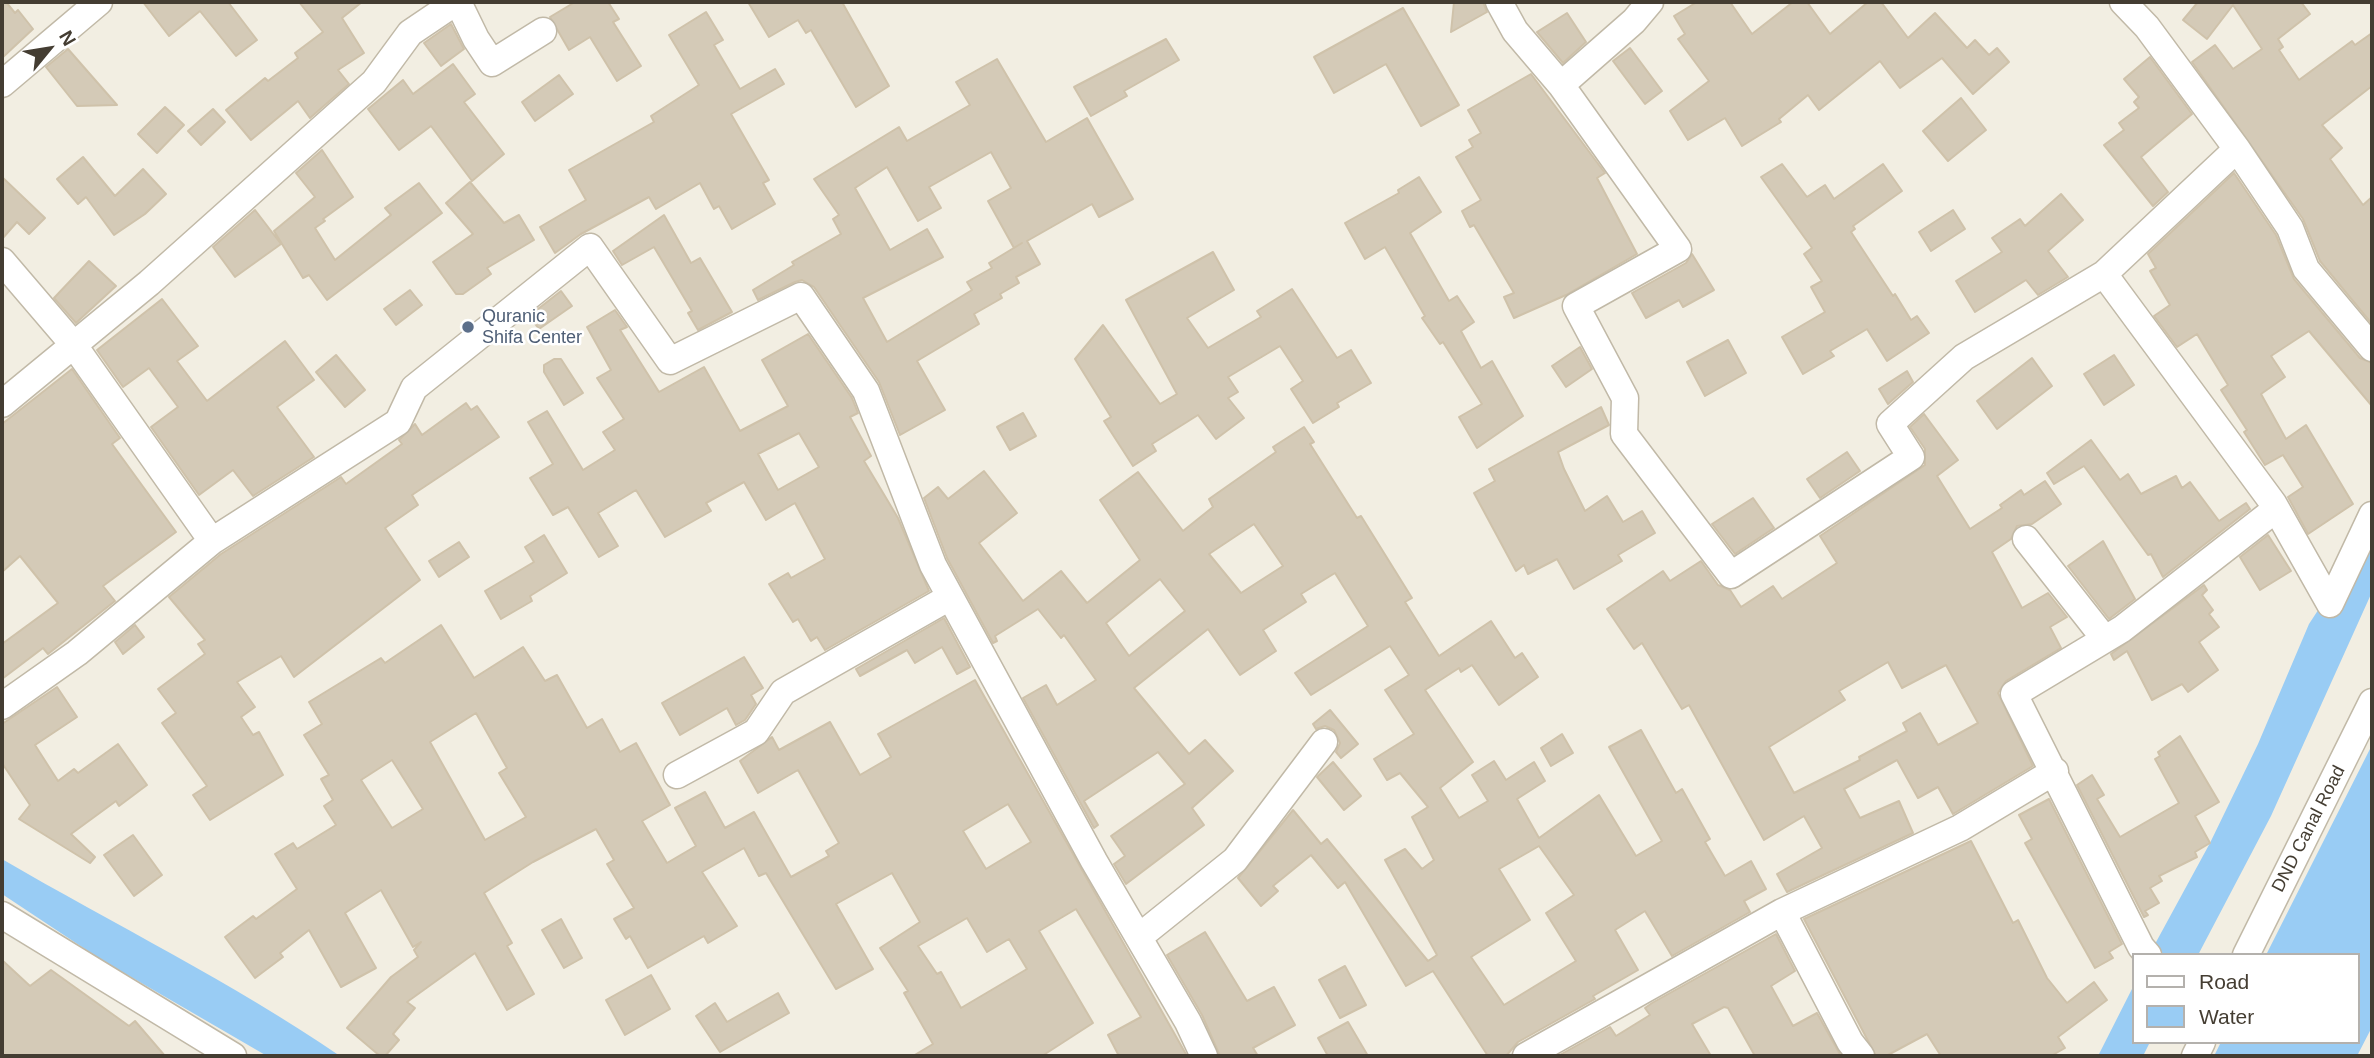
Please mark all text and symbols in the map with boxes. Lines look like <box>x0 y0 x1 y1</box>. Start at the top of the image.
north arrow <box>14 14 84 84</box>
text: N <box>55 27 80 49</box>
place label: Quranic Shifa Center <box>482 306 582 348</box>
marker: Quranic Shifa Center <box>460 319 476 335</box>
street label: DND Canal Road <box>2268 762 2350 896</box>
legend <box>2132 953 2360 1044</box>
text: Road <box>2199 970 2249 993</box>
text: Water <box>2199 1005 2254 1028</box>

